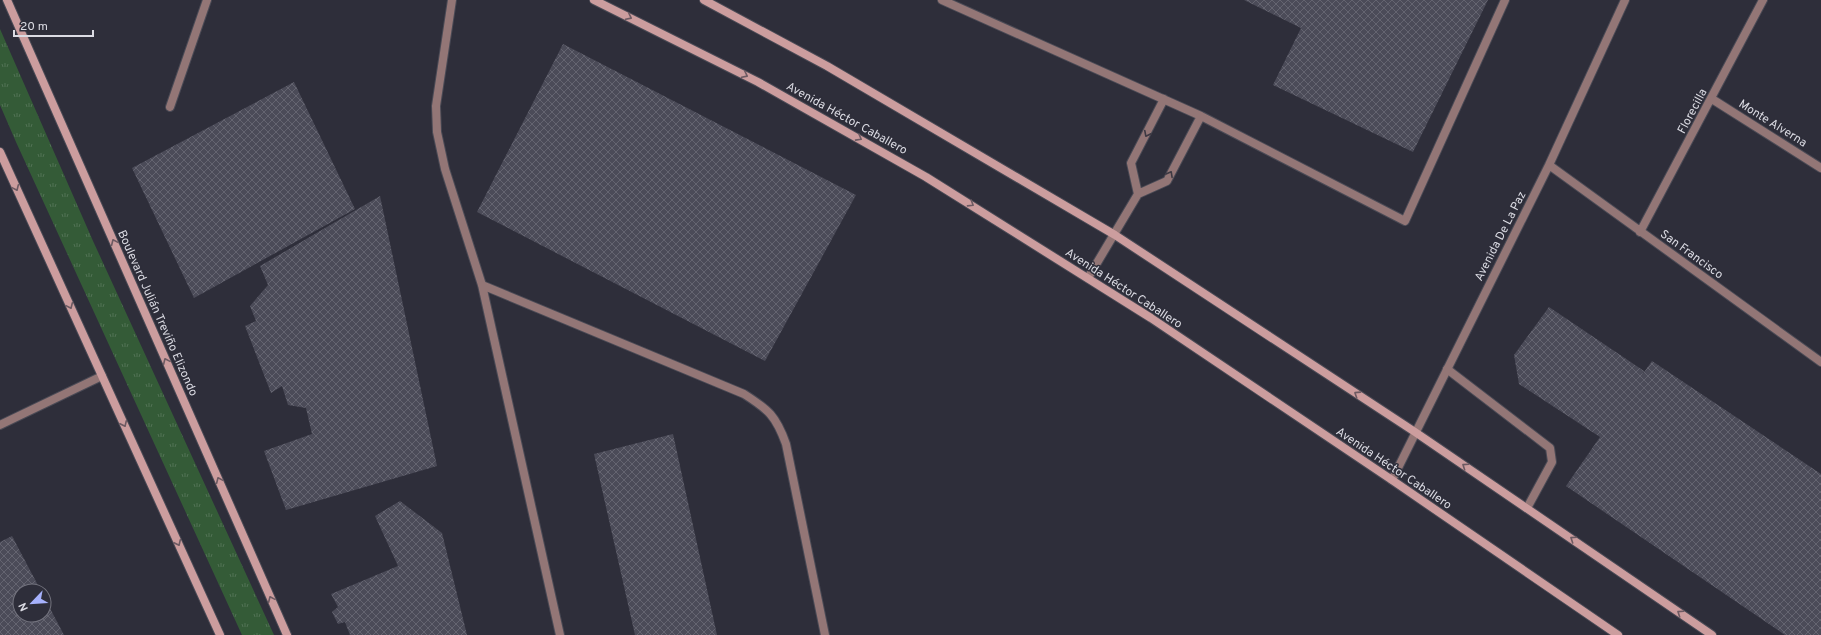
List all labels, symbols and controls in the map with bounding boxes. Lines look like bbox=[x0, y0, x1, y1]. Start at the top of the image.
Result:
scale bar bbox=[14, 12, 93, 38]
one-way arrow bbox=[625, 12, 632, 20]
text: 20 m bbox=[20, 19, 48, 35]
one-way arrow bbox=[741, 70, 748, 78]
street label: Avenida Héctor Caballero bbox=[783, 79, 910, 159]
street label: Florecilla bbox=[1674, 86, 1711, 137]
street label: Monte Alverna bbox=[1735, 96, 1810, 151]
one-way arrow bbox=[1144, 130, 1152, 137]
one-way arrow bbox=[855, 134, 862, 141]
one-way arrow bbox=[1166, 171, 1173, 179]
one-way arrow bbox=[11, 183, 19, 191]
street label: Avenida De La Paz bbox=[1471, 189, 1530, 284]
one-way arrow bbox=[967, 200, 974, 207]
street label: San Francisco bbox=[1657, 227, 1726, 283]
street label: Boulevard Julián Treviño Elizondo bbox=[113, 228, 201, 399]
one-way arrow bbox=[111, 239, 119, 247]
street label: Avenida Héctor Caballero bbox=[1062, 245, 1185, 333]
one-way arrow bbox=[65, 302, 73, 310]
one-way arrow bbox=[163, 358, 171, 365]
one-way arrow bbox=[1355, 391, 1362, 398]
one-way arrow bbox=[119, 420, 127, 428]
street label: Avenida Héctor Caballero bbox=[1332, 424, 1455, 514]
one-way arrow bbox=[1463, 464, 1470, 471]
one-way arrow bbox=[216, 477, 224, 485]
one-way arrow bbox=[1570, 536, 1577, 544]
one-way arrow bbox=[173, 538, 181, 546]
north arrow bbox=[12, 583, 52, 623]
one-way arrow bbox=[268, 596, 276, 604]
text: N bbox=[16, 600, 32, 613]
one-way arrow bbox=[1677, 610, 1684, 618]

